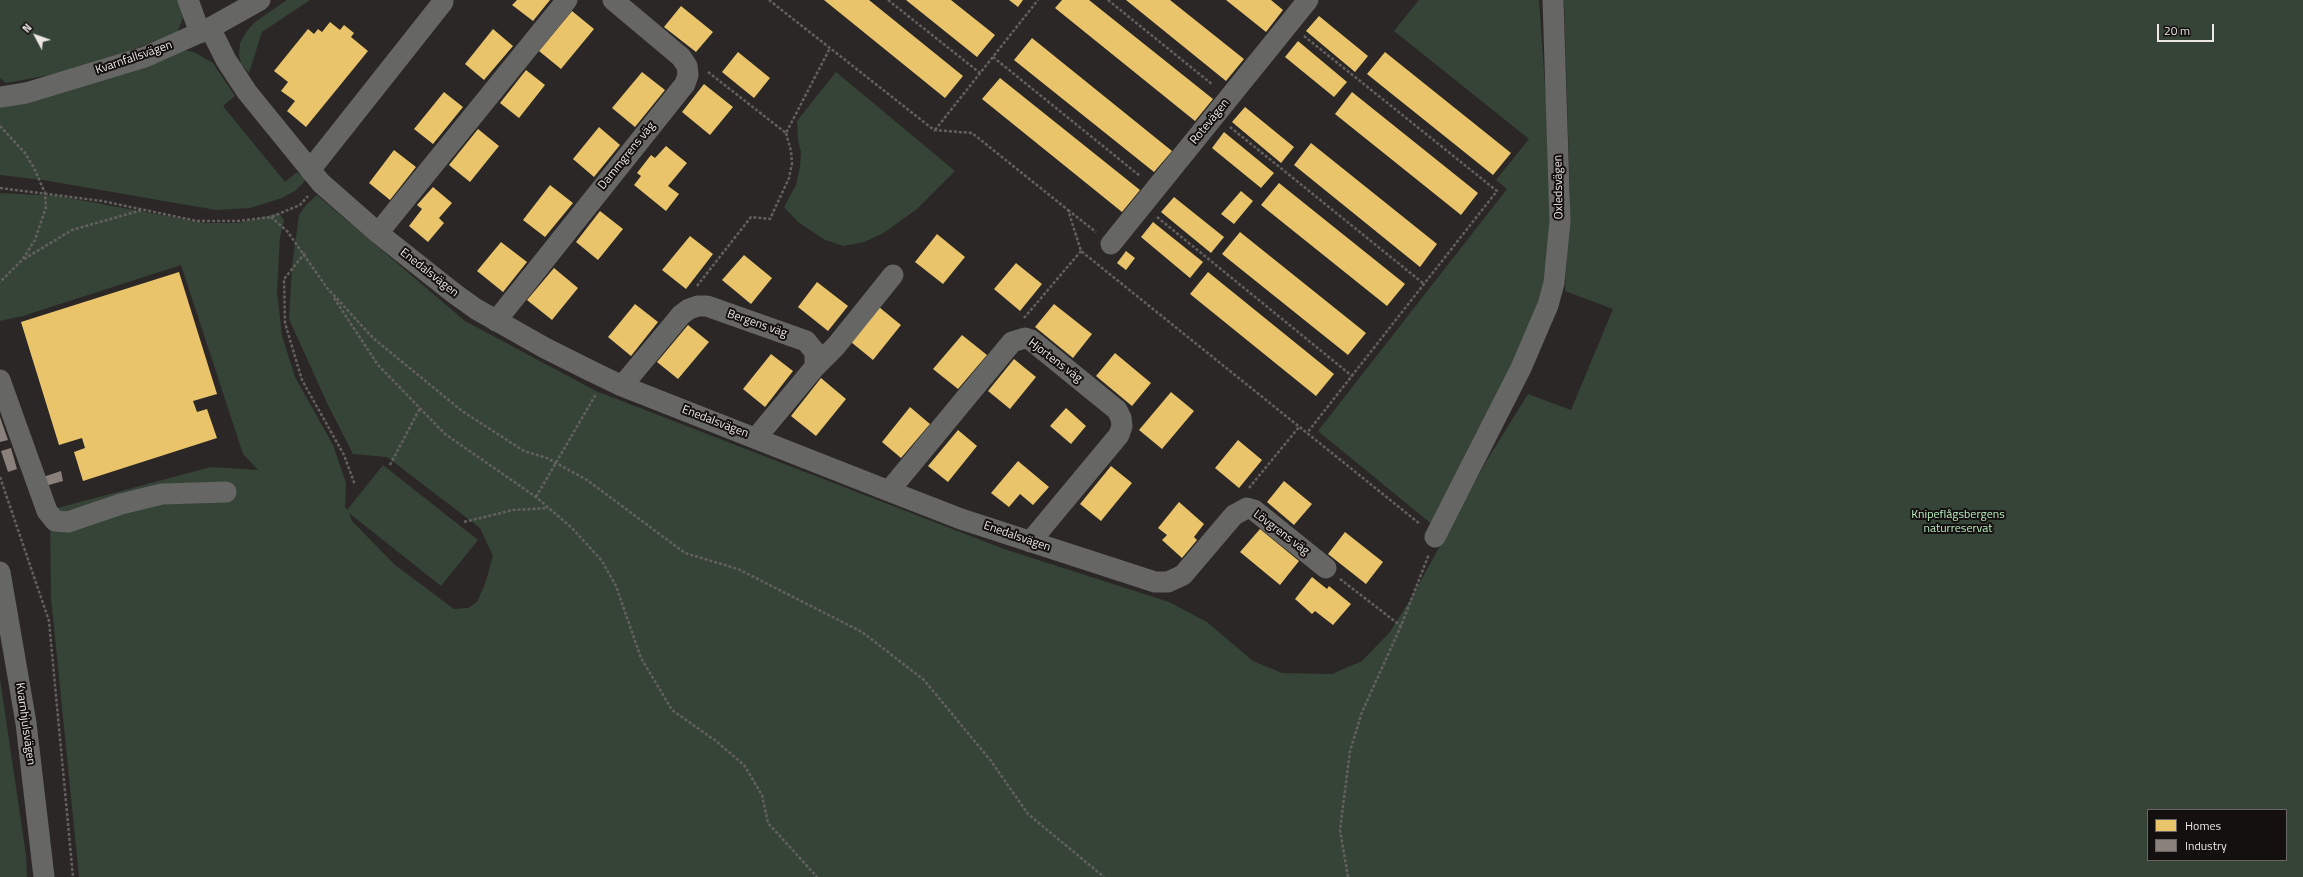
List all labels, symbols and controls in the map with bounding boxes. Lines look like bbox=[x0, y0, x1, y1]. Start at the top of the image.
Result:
north arrow bbox=[16, 16, 56, 56]
scale bar bbox=[2159, 16, 2216, 42]
text: N bbox=[18, 20, 35, 36]
text: 20 m bbox=[2164, 21, 2190, 40]
street label: Kvarnfallsvägen bbox=[94, 38, 174, 78]
street label: Rotevägen bbox=[1187, 96, 1233, 148]
street label: Dammgrens väg bbox=[595, 119, 659, 193]
street label: Oxledsvägen bbox=[1551, 155, 1567, 219]
street label: Enedalsvägen bbox=[397, 246, 461, 300]
street label: Bergens väg bbox=[725, 307, 789, 341]
street label: Hjortens väg bbox=[1025, 336, 1085, 386]
street label: Enedalsvägen bbox=[680, 403, 750, 441]
street label: Lövgrens väg bbox=[1250, 507, 1312, 559]
park label: Knipeflågsbergens naturreservat bbox=[1911, 508, 2005, 536]
street label: Enedalsvägen bbox=[982, 519, 1052, 555]
street label: Kvarnhjulsvägen bbox=[12, 682, 38, 766]
legend bbox=[2147, 809, 2287, 861]
text: Homes bbox=[2185, 816, 2221, 835]
text: Industry bbox=[2185, 836, 2227, 855]

